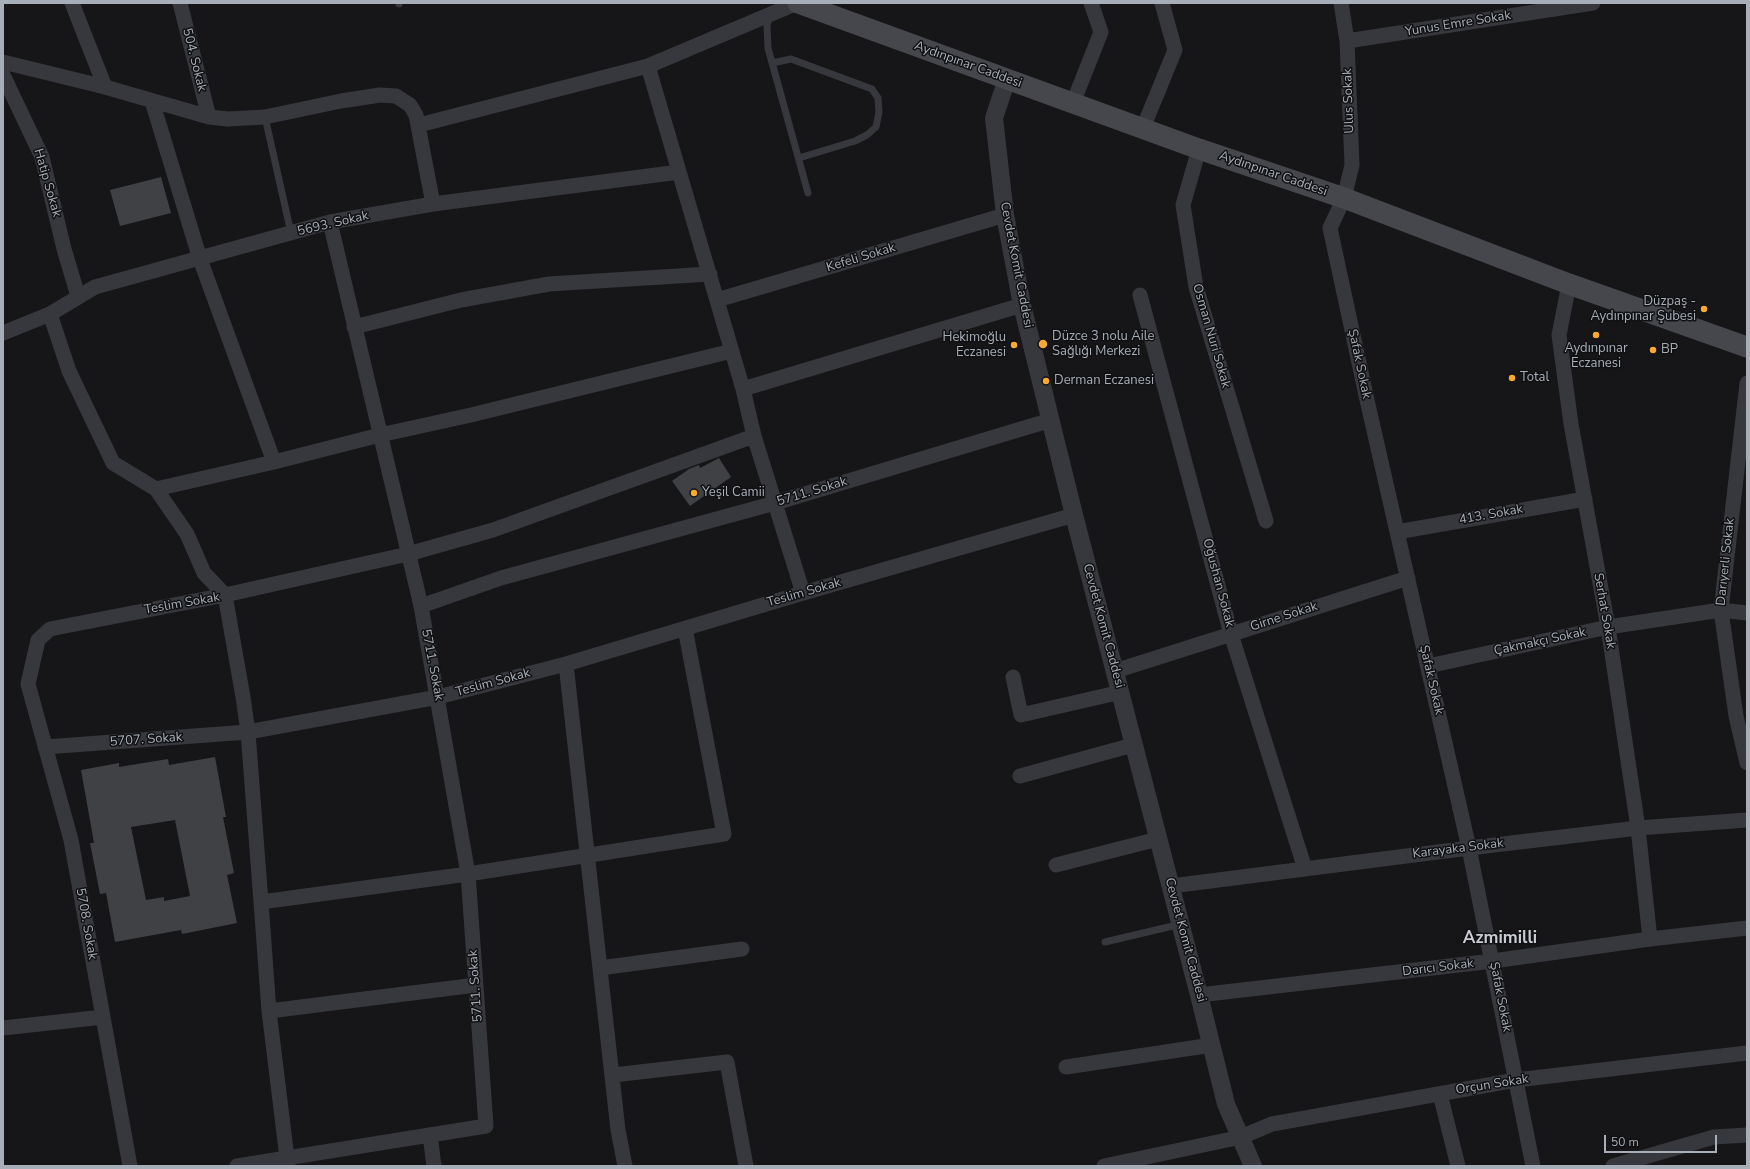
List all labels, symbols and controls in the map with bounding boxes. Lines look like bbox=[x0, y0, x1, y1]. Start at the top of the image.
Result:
street label: Yunus Emre Sokak bbox=[1404, 8, 1512, 40]
street label: 504. Sokak bbox=[179, 27, 209, 93]
street label: Aydınpınar Caddesi bbox=[912, 38, 1024, 92]
street label: Ulus Sokak bbox=[1340, 68, 1358, 134]
street label: Hatip Sokak bbox=[30, 147, 64, 219]
street label: Aydınpınar Caddesi bbox=[1217, 148, 1329, 200]
street label: Cevdet Komit Caddesi bbox=[996, 201, 1036, 329]
street label: 5693. Sokak bbox=[296, 208, 370, 240]
street label: Kefeli Sokak bbox=[825, 240, 897, 276]
street label: Osman Nuri Sokak bbox=[1189, 282, 1233, 390]
place label: Düzpaş - Aydınpınar Şubesi bbox=[1590, 294, 1696, 325]
marker: Düzpaş - Aydınpınar Şubesi bbox=[1699, 304, 1709, 314]
street label: Şafak Sokak bbox=[1344, 328, 1374, 400]
place label: Düzce 3 nolu Aile Sağlığı Merkezi bbox=[1052, 329, 1154, 360]
place label: Hekimoğlu Eczanesi bbox=[943, 330, 1006, 361]
marker: Aydınpınar Eczanesi bbox=[1591, 330, 1601, 340]
marker: Düzce 3 nolu Aile Sağlığı Merkezi bbox=[1037, 338, 1049, 350]
marker: Hekimoğlu Eczanesi bbox=[1009, 340, 1019, 350]
place label: Aydınpınar Eczanesi bbox=[1564, 341, 1628, 372]
place label: BP bbox=[1661, 342, 1678, 358]
marker: BP bbox=[1648, 345, 1658, 355]
place label: Total bbox=[1520, 370, 1549, 386]
place label: Derman Eczanesi bbox=[1054, 373, 1154, 389]
marker: Total bbox=[1507, 373, 1517, 383]
marker: Derman Eczanesi bbox=[1041, 376, 1051, 386]
street label: 5711. Sokak bbox=[775, 474, 849, 510]
place label: Yeşil Camii bbox=[702, 485, 765, 501]
marker: Yeşil Camii bbox=[689, 488, 699, 498]
street label: 413. Sokak bbox=[1458, 502, 1524, 528]
street label: Darıyerli Sokak bbox=[1714, 518, 1738, 606]
street label: Oğushan Sokak bbox=[1199, 537, 1237, 629]
street label: Cevdet Komit Caddesi bbox=[1079, 562, 1127, 690]
street label: Serhat Sokak bbox=[1590, 572, 1618, 650]
street label: Teslim Sokak bbox=[765, 575, 843, 611]
street label: Teslim Sokak bbox=[143, 590, 221, 618]
street label: Girne Sokak bbox=[1248, 599, 1320, 635]
street label: Çakmakçı Sokak bbox=[1493, 625, 1587, 659]
street label: 5711. Sokak bbox=[417, 628, 447, 702]
street label: Şafak Sokak bbox=[1415, 644, 1447, 716]
street label: Teslim Sokak bbox=[454, 666, 532, 700]
street label: 5707. Sokak bbox=[109, 730, 183, 750]
street label: Karayaka Sokak bbox=[1412, 836, 1504, 862]
street label: Cevdet Komit Caddesi bbox=[1161, 876, 1209, 1004]
street label: 5708. Sokak bbox=[72, 887, 100, 961]
district label: Azmimilli bbox=[1463, 929, 1537, 949]
street label: 5711. Sokak bbox=[466, 949, 486, 1023]
street label: Darıcı Sokak bbox=[1402, 956, 1474, 980]
street label: Şafak Sokak bbox=[1486, 961, 1514, 1033]
street label: Orçun Sokak bbox=[1454, 1072, 1530, 1098]
scale bar bbox=[1606, 1127, 1719, 1153]
text: 50 m bbox=[1611, 1134, 1639, 1150]

